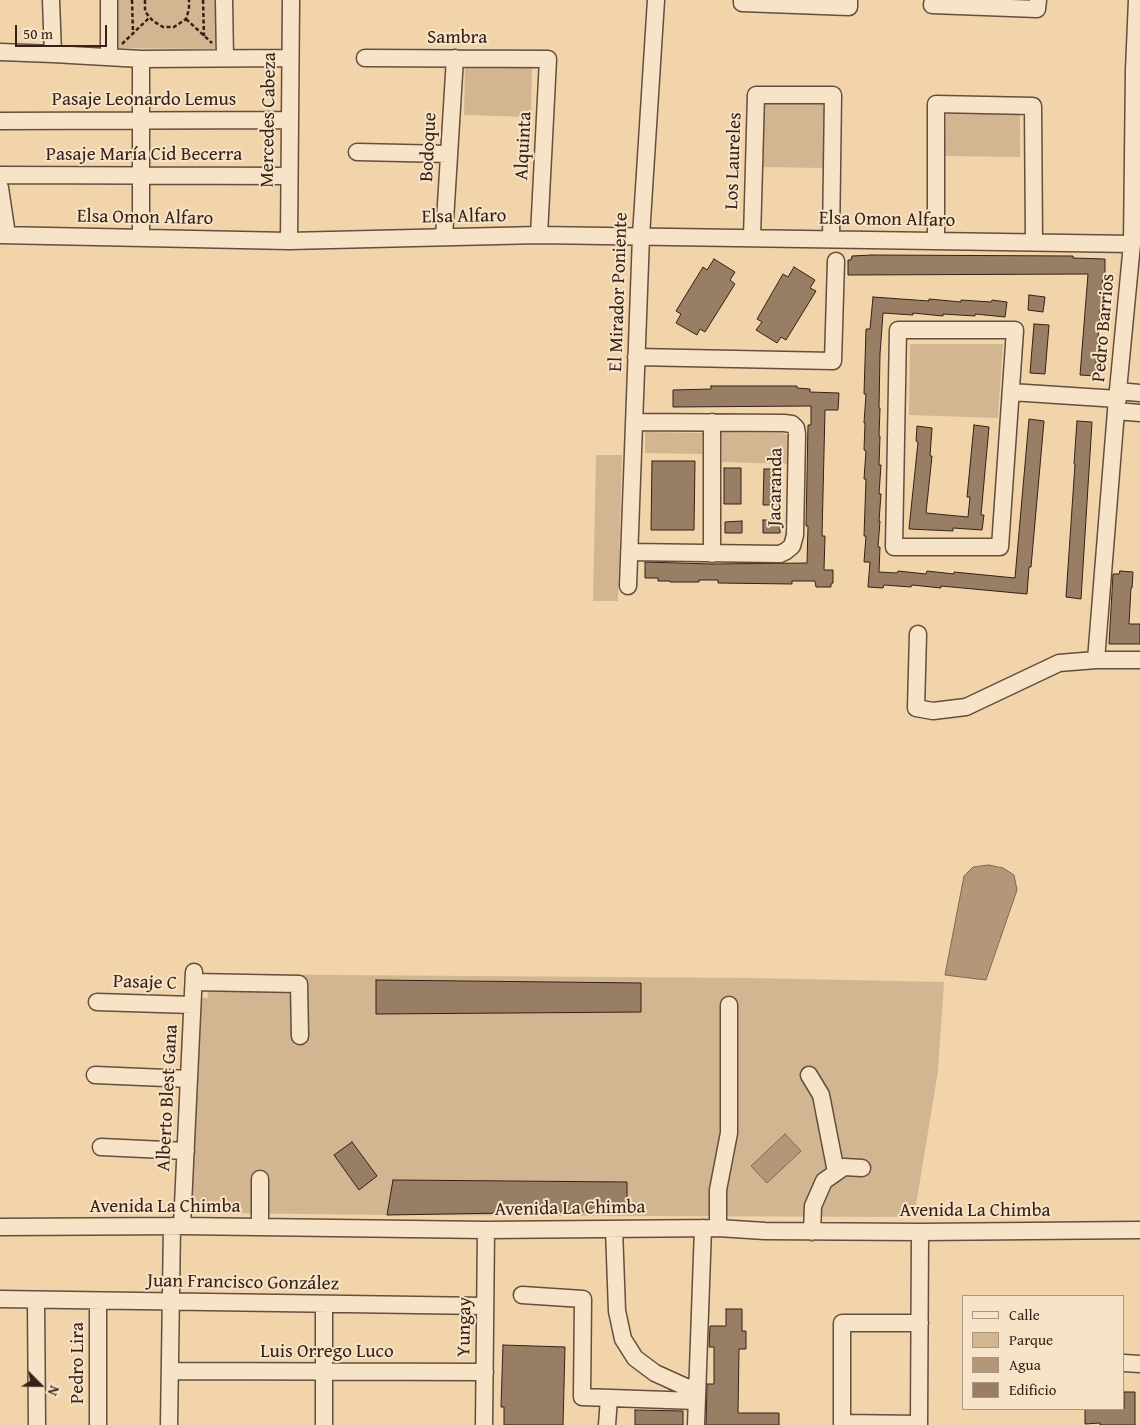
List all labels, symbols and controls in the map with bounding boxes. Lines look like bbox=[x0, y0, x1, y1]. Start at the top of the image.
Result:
scale bar bbox=[18, 15, 110, 47]
text: 50 m bbox=[23, 23, 53, 44]
street label: Sambra bbox=[427, 27, 487, 49]
street label: Mercedes Cabeza bbox=[256, 52, 282, 188]
street label: Pasaje Leonardo Lemus bbox=[52, 89, 236, 111]
street label: Alquinta bbox=[511, 111, 537, 181]
street label: Bodoque bbox=[416, 112, 442, 182]
street label: Los Laureles bbox=[721, 112, 747, 210]
street label: Pasaje María Cid Becerra bbox=[46, 144, 242, 166]
street label: Elsa Omon Alfaro bbox=[77, 205, 213, 231]
street label: Elsa Alfaro bbox=[421, 205, 507, 229]
street label: Elsa Omon Alfaro bbox=[819, 207, 955, 233]
street label: El Mirador Poniente bbox=[605, 212, 633, 372]
street label: Pedro Barrios bbox=[1088, 273, 1120, 383]
street label: Jacaranda bbox=[764, 447, 788, 527]
street label: Pasaje C bbox=[112, 970, 178, 996]
street label: Alberto Blest Gana bbox=[153, 1024, 183, 1172]
street label: Avenida La Chimba bbox=[90, 1196, 240, 1218]
street label: Avenida La Chimba bbox=[494, 1196, 646, 1222]
street label: Avenida La Chimba bbox=[900, 1200, 1050, 1222]
street label: Juan Francisco González bbox=[147, 1270, 339, 1296]
legend bbox=[962, 1295, 1125, 1410]
street label: Yungay bbox=[453, 1297, 477, 1357]
text: Calle bbox=[1009, 1304, 1040, 1325]
street label: Pedro Lira bbox=[67, 1322, 89, 1404]
text: Parque bbox=[1009, 1329, 1053, 1350]
street label: Luis Orrego Luco bbox=[260, 1341, 394, 1363]
text: Agua bbox=[1009, 1354, 1041, 1375]
north arrow bbox=[15, 1360, 65, 1410]
text: Edificio bbox=[1009, 1379, 1056, 1400]
text: N bbox=[43, 1383, 65, 1399]

